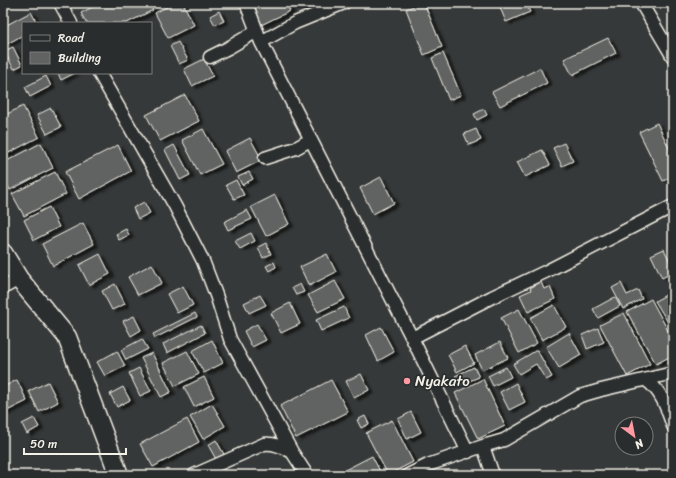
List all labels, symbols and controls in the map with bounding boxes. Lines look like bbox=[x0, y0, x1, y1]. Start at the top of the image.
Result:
legend bbox=[22, 22, 152, 74]
text: Road bbox=[58, 27, 85, 49]
text: Building bbox=[58, 47, 101, 69]
place label: Nyakato bbox=[415, 368, 470, 394]
marker: Nyakato bbox=[402, 376, 412, 386]
north arrow bbox=[614, 416, 654, 456]
scale bar bbox=[24, 430, 126, 456]
text: 50 m bbox=[30, 433, 57, 455]
text: N bbox=[630, 433, 648, 454]

